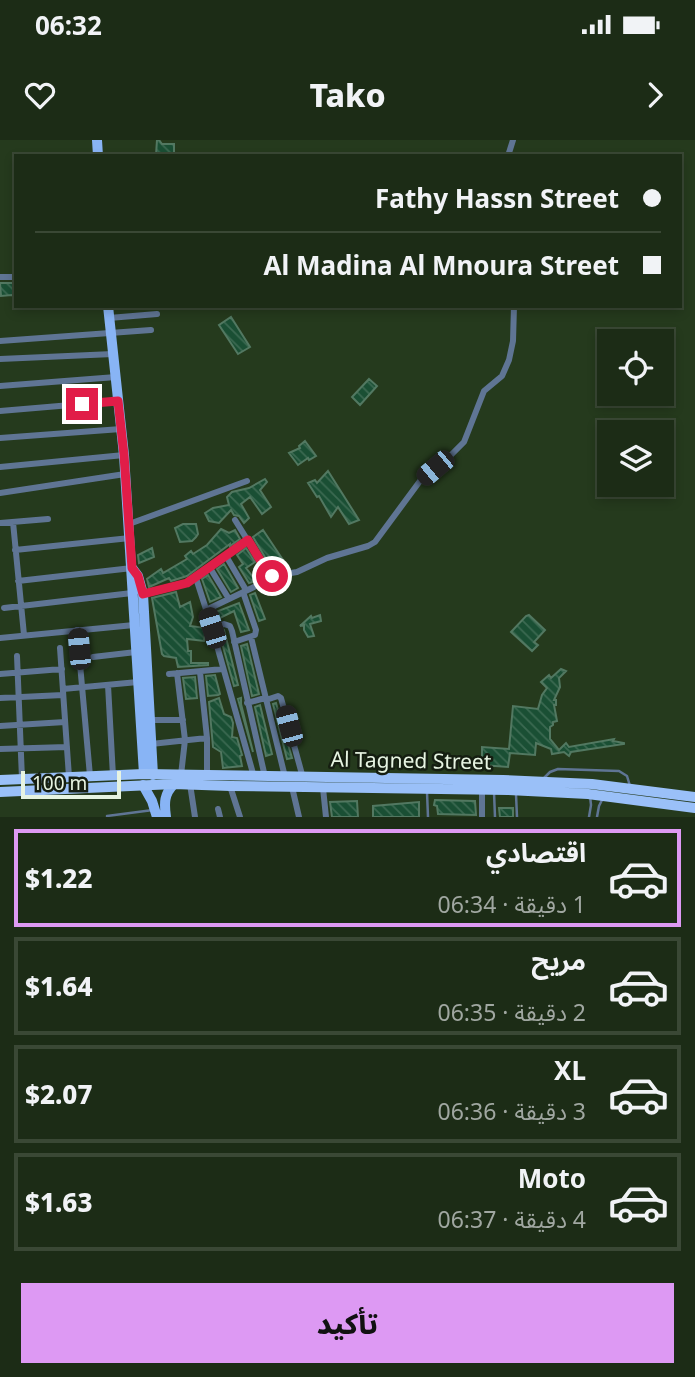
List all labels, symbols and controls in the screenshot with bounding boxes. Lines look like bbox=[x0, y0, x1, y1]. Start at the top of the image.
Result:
text: 06:32 bbox=[35, 7, 102, 43]
text: Tako bbox=[309, 73, 386, 116]
icon: heart bbox=[21, 76, 59, 114]
icon: forward bbox=[636, 76, 674, 114]
text: Fathy Hassn Street bbox=[375, 180, 619, 216]
text: Al Madina Al Mnoura Street bbox=[263, 247, 619, 283]
map controls bbox=[597, 329, 674, 497]
button: locate bbox=[597, 329, 674, 406]
route end bbox=[66, 388, 98, 420]
button: layers bbox=[597, 420, 674, 497]
car bbox=[413, 446, 458, 490]
route start bbox=[256, 560, 288, 592]
car bbox=[196, 605, 229, 651]
car bbox=[67, 627, 92, 671]
car bbox=[274, 703, 305, 749]
street label: Al Tagned Street bbox=[330, 745, 492, 775]
scale bar bbox=[21, 768, 121, 800]
text: 100 m bbox=[32, 770, 87, 796]
text: اقتصادي bbox=[486, 834, 586, 870]
icon: car bbox=[607, 847, 670, 910]
text: $1.22 bbox=[25, 860, 92, 896]
text: 1 دقيقة · 06:34 bbox=[438, 888, 586, 920]
text: مريح bbox=[531, 942, 586, 978]
icon: car bbox=[607, 955, 670, 1018]
text: $1.64 bbox=[25, 968, 92, 1004]
text: 2 دقيقة · 06:35 bbox=[438, 996, 586, 1028]
text: XL bbox=[554, 1052, 586, 1088]
icon: car bbox=[607, 1063, 670, 1126]
text: $2.07 bbox=[25, 1076, 92, 1112]
text: 3 دقيقة · 06:36 bbox=[438, 1095, 586, 1127]
text: Moto bbox=[518, 1160, 586, 1196]
icon: car bbox=[607, 1171, 670, 1234]
text: $1.63 bbox=[25, 1184, 92, 1220]
text: 4 دقيقة · 06:37 bbox=[438, 1203, 586, 1235]
button: تأكيد bbox=[21, 1283, 674, 1363]

